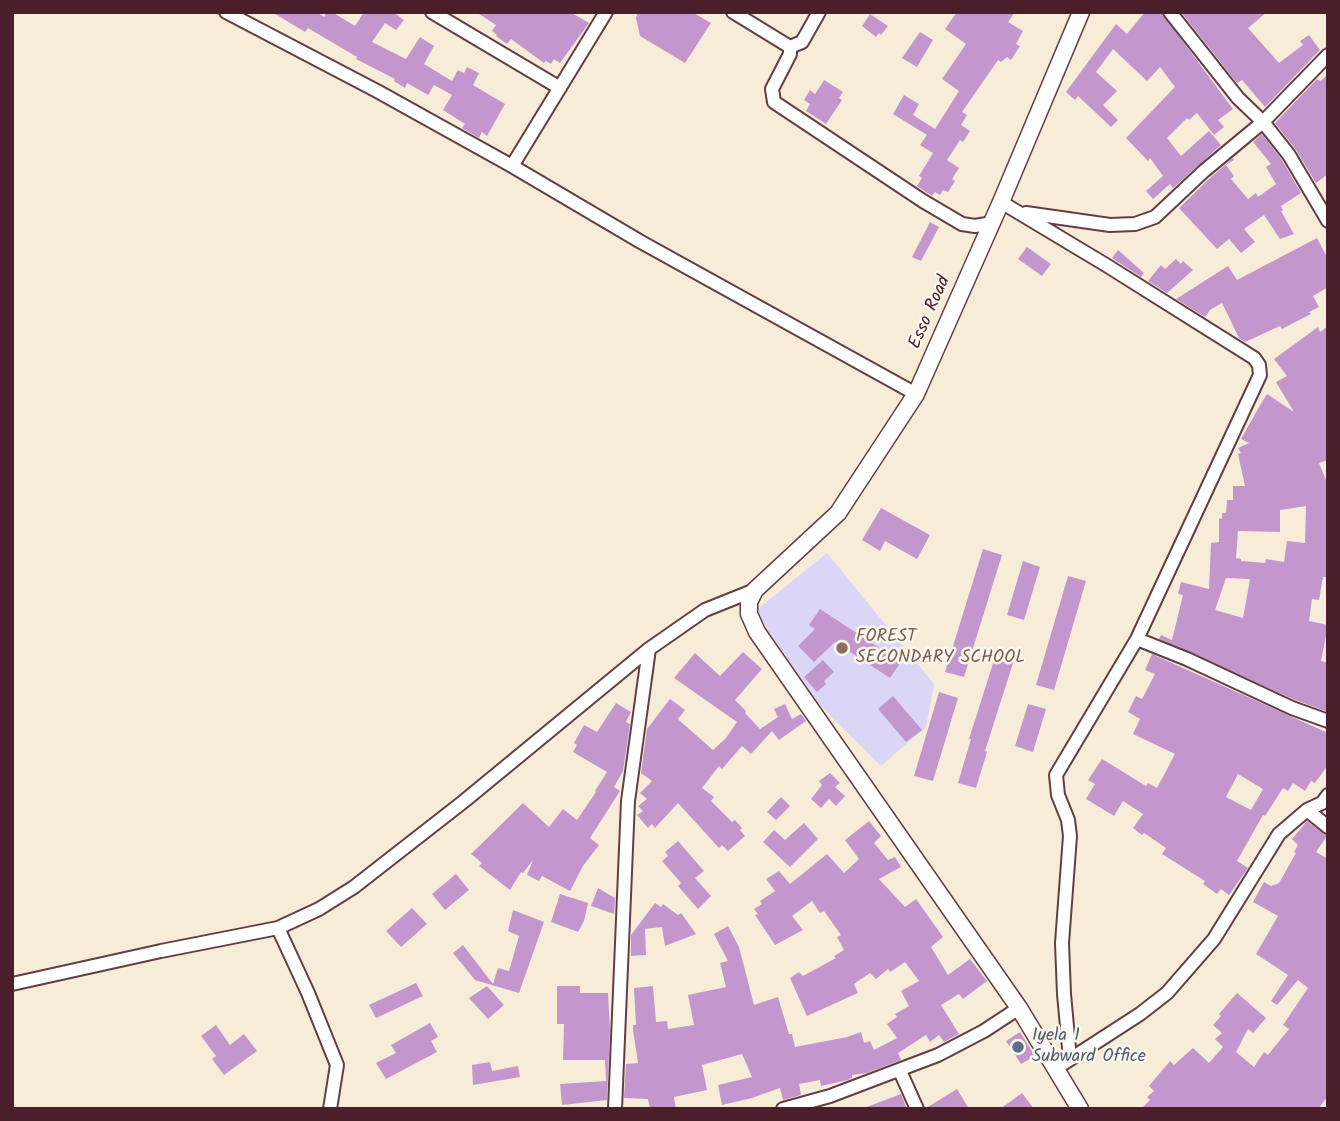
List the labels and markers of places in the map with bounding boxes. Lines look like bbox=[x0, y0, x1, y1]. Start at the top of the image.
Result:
place label: FOREST SECONDARY SCHOOL bbox=[856, 627, 1025, 670]
marker: FOREST SECONDARY SCHOOL bbox=[834, 640, 850, 656]
place label: Iyela 1 Subward Office bbox=[1032, 1026, 1146, 1068]
marker: Iyela 1 Subward Office bbox=[1010, 1039, 1026, 1055]

